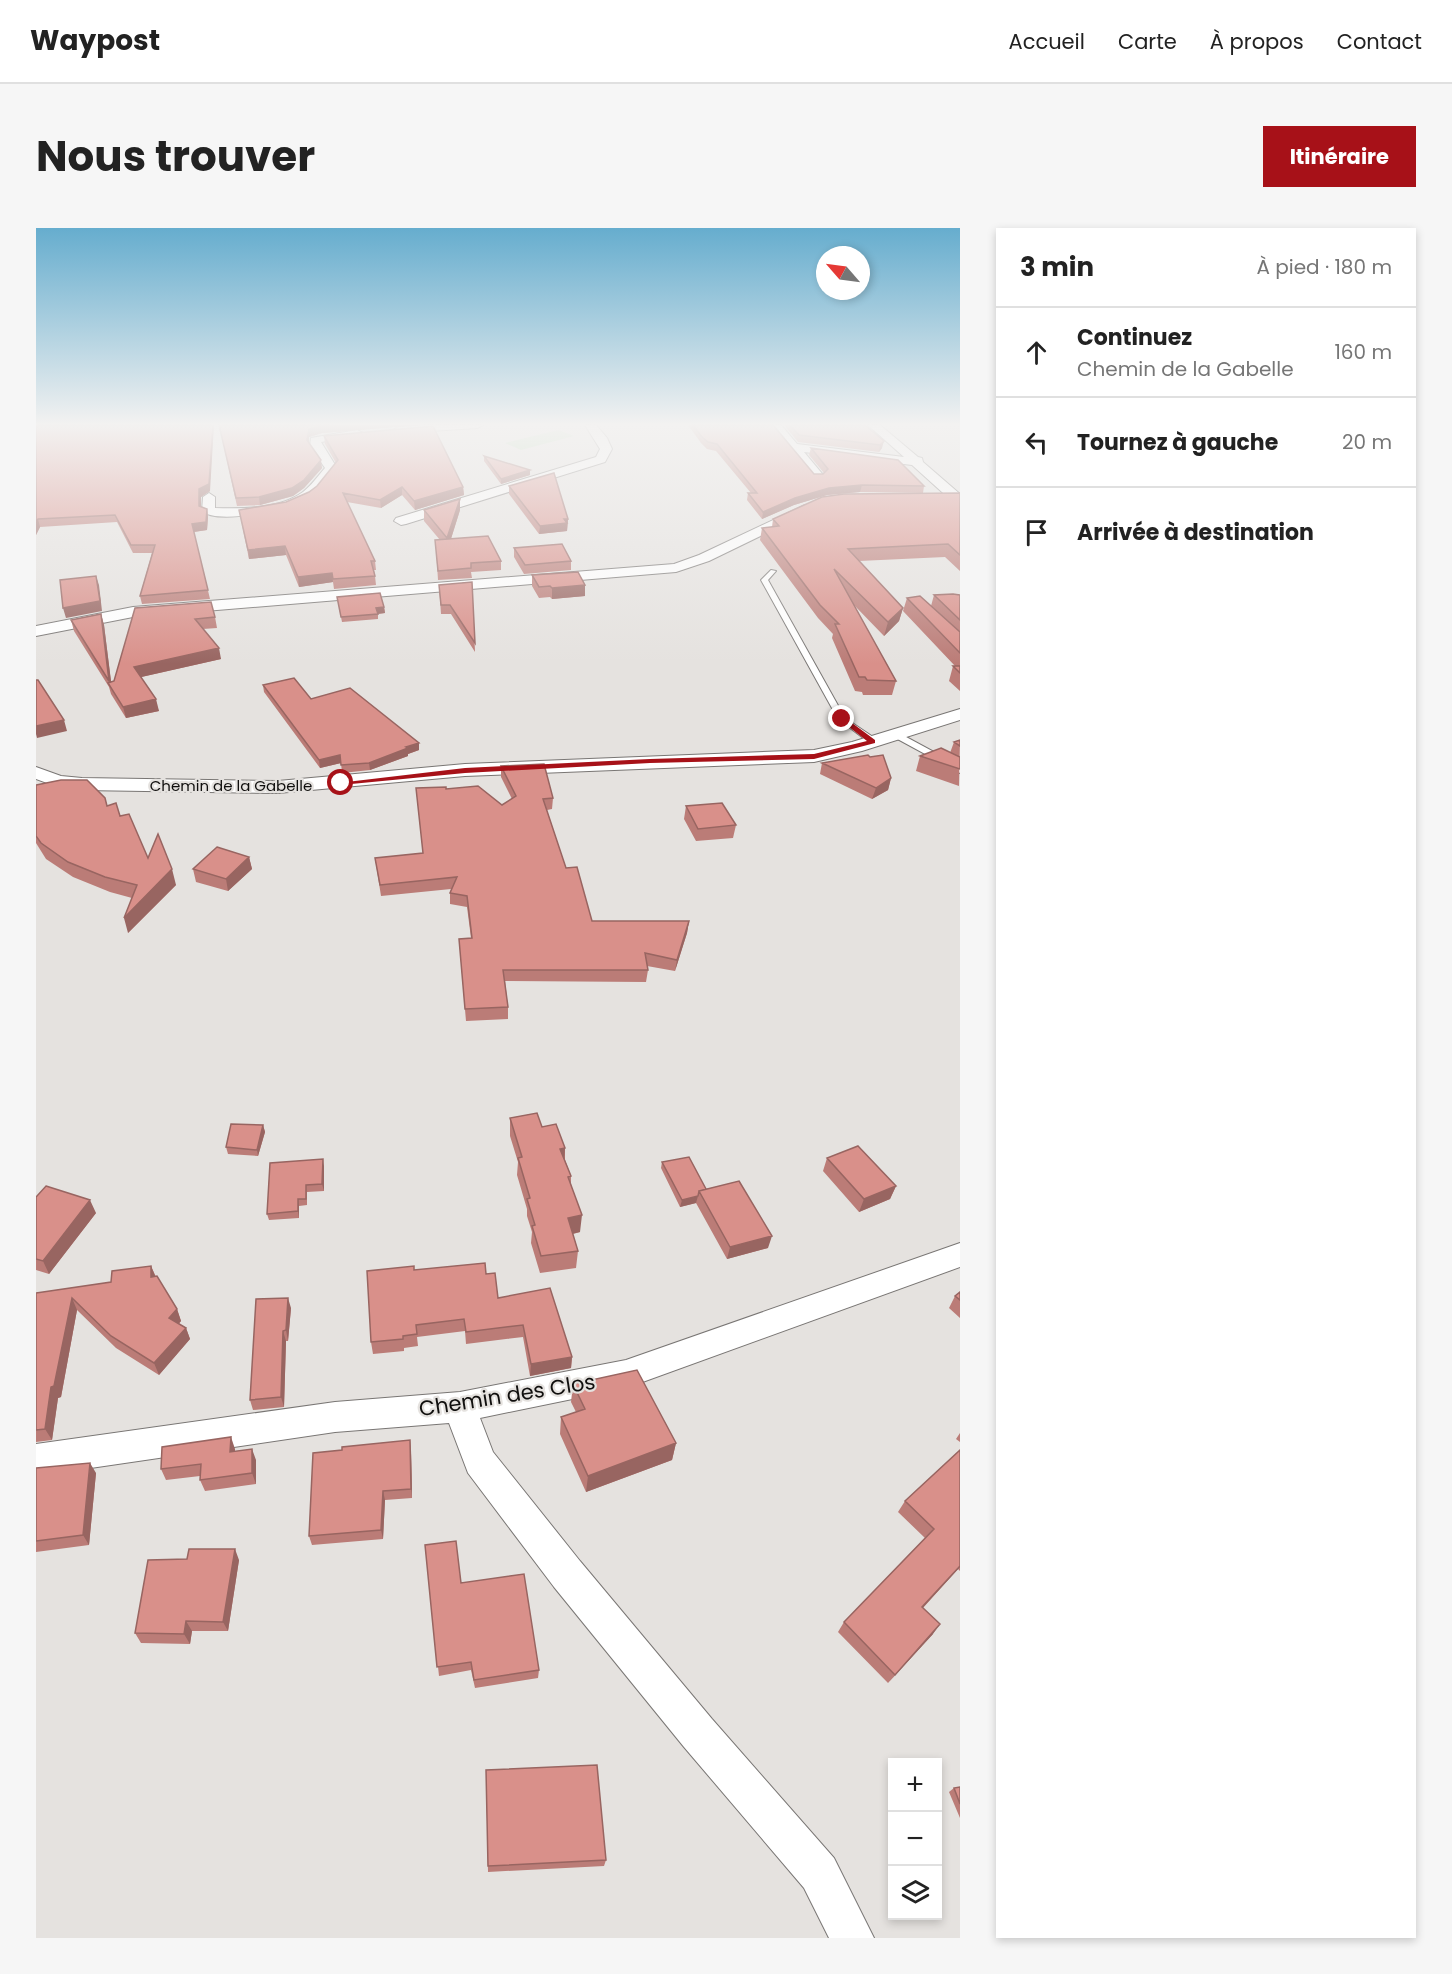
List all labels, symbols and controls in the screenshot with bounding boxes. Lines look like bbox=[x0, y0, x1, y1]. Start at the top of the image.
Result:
text: Waypost bbox=[30, 21, 160, 60]
text: Accueil bbox=[1008, 27, 1085, 56]
text: Carte bbox=[1118, 27, 1177, 56]
text: À propos bbox=[1210, 27, 1304, 56]
text: Contact bbox=[1337, 27, 1422, 56]
button: Itinéraire bbox=[1263, 126, 1416, 187]
text: Nous trouver bbox=[36, 127, 315, 186]
north arrow bbox=[816, 246, 870, 300]
text: 3 min bbox=[1020, 249, 1094, 285]
text: À pied · 180 m bbox=[1256, 253, 1392, 281]
text: Continuez bbox=[1077, 322, 1192, 353]
icon: ahead bbox=[1020, 336, 1053, 369]
text: 160 m bbox=[1334, 338, 1392, 366]
text: Chemin de la Gabelle bbox=[1077, 355, 1294, 383]
icon: left bbox=[1020, 426, 1053, 459]
text: Tournez à gauche bbox=[1077, 427, 1278, 458]
text: 20 m bbox=[1342, 428, 1392, 456]
icon: arrive bbox=[1020, 516, 1053, 549]
text: Arrivée à destination bbox=[1077, 517, 1314, 548]
route end bbox=[828, 705, 854, 731]
route start bbox=[327, 769, 353, 795]
street label: Chemin de la Gabelle bbox=[150, 775, 312, 796]
street label: Chemin des Clos bbox=[417, 1367, 597, 1423]
map controls bbox=[888, 1758, 942, 1920]
button: + bbox=[888, 1758, 942, 1812]
button: − bbox=[888, 1812, 942, 1866]
button: layers bbox=[888, 1866, 942, 1920]

